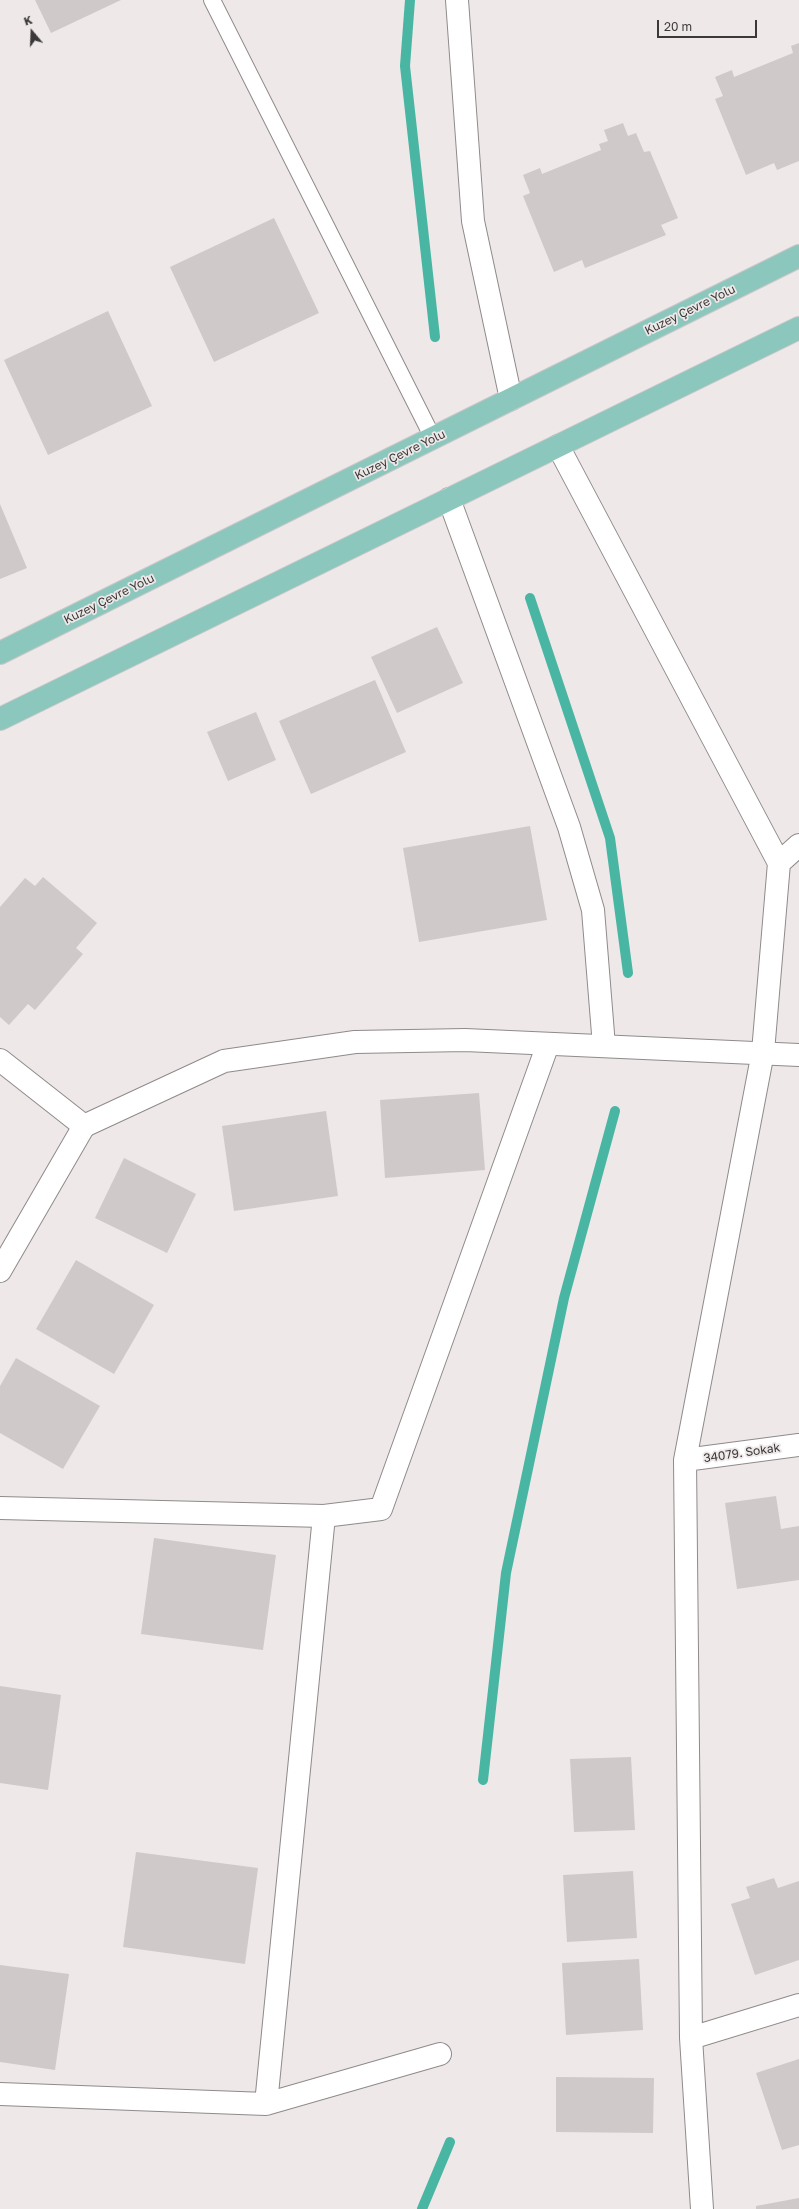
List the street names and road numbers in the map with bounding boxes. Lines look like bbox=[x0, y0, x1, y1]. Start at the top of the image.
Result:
street label: Kuzey Çevre Yolu bbox=[642, 282, 738, 338]
street label: Kuzey Çevre Yolu bbox=[352, 427, 448, 483]
street label: Kuzey Çevre Yolu bbox=[61, 571, 157, 627]
street label: 34079. Sokak bbox=[703, 1441, 781, 1465]

